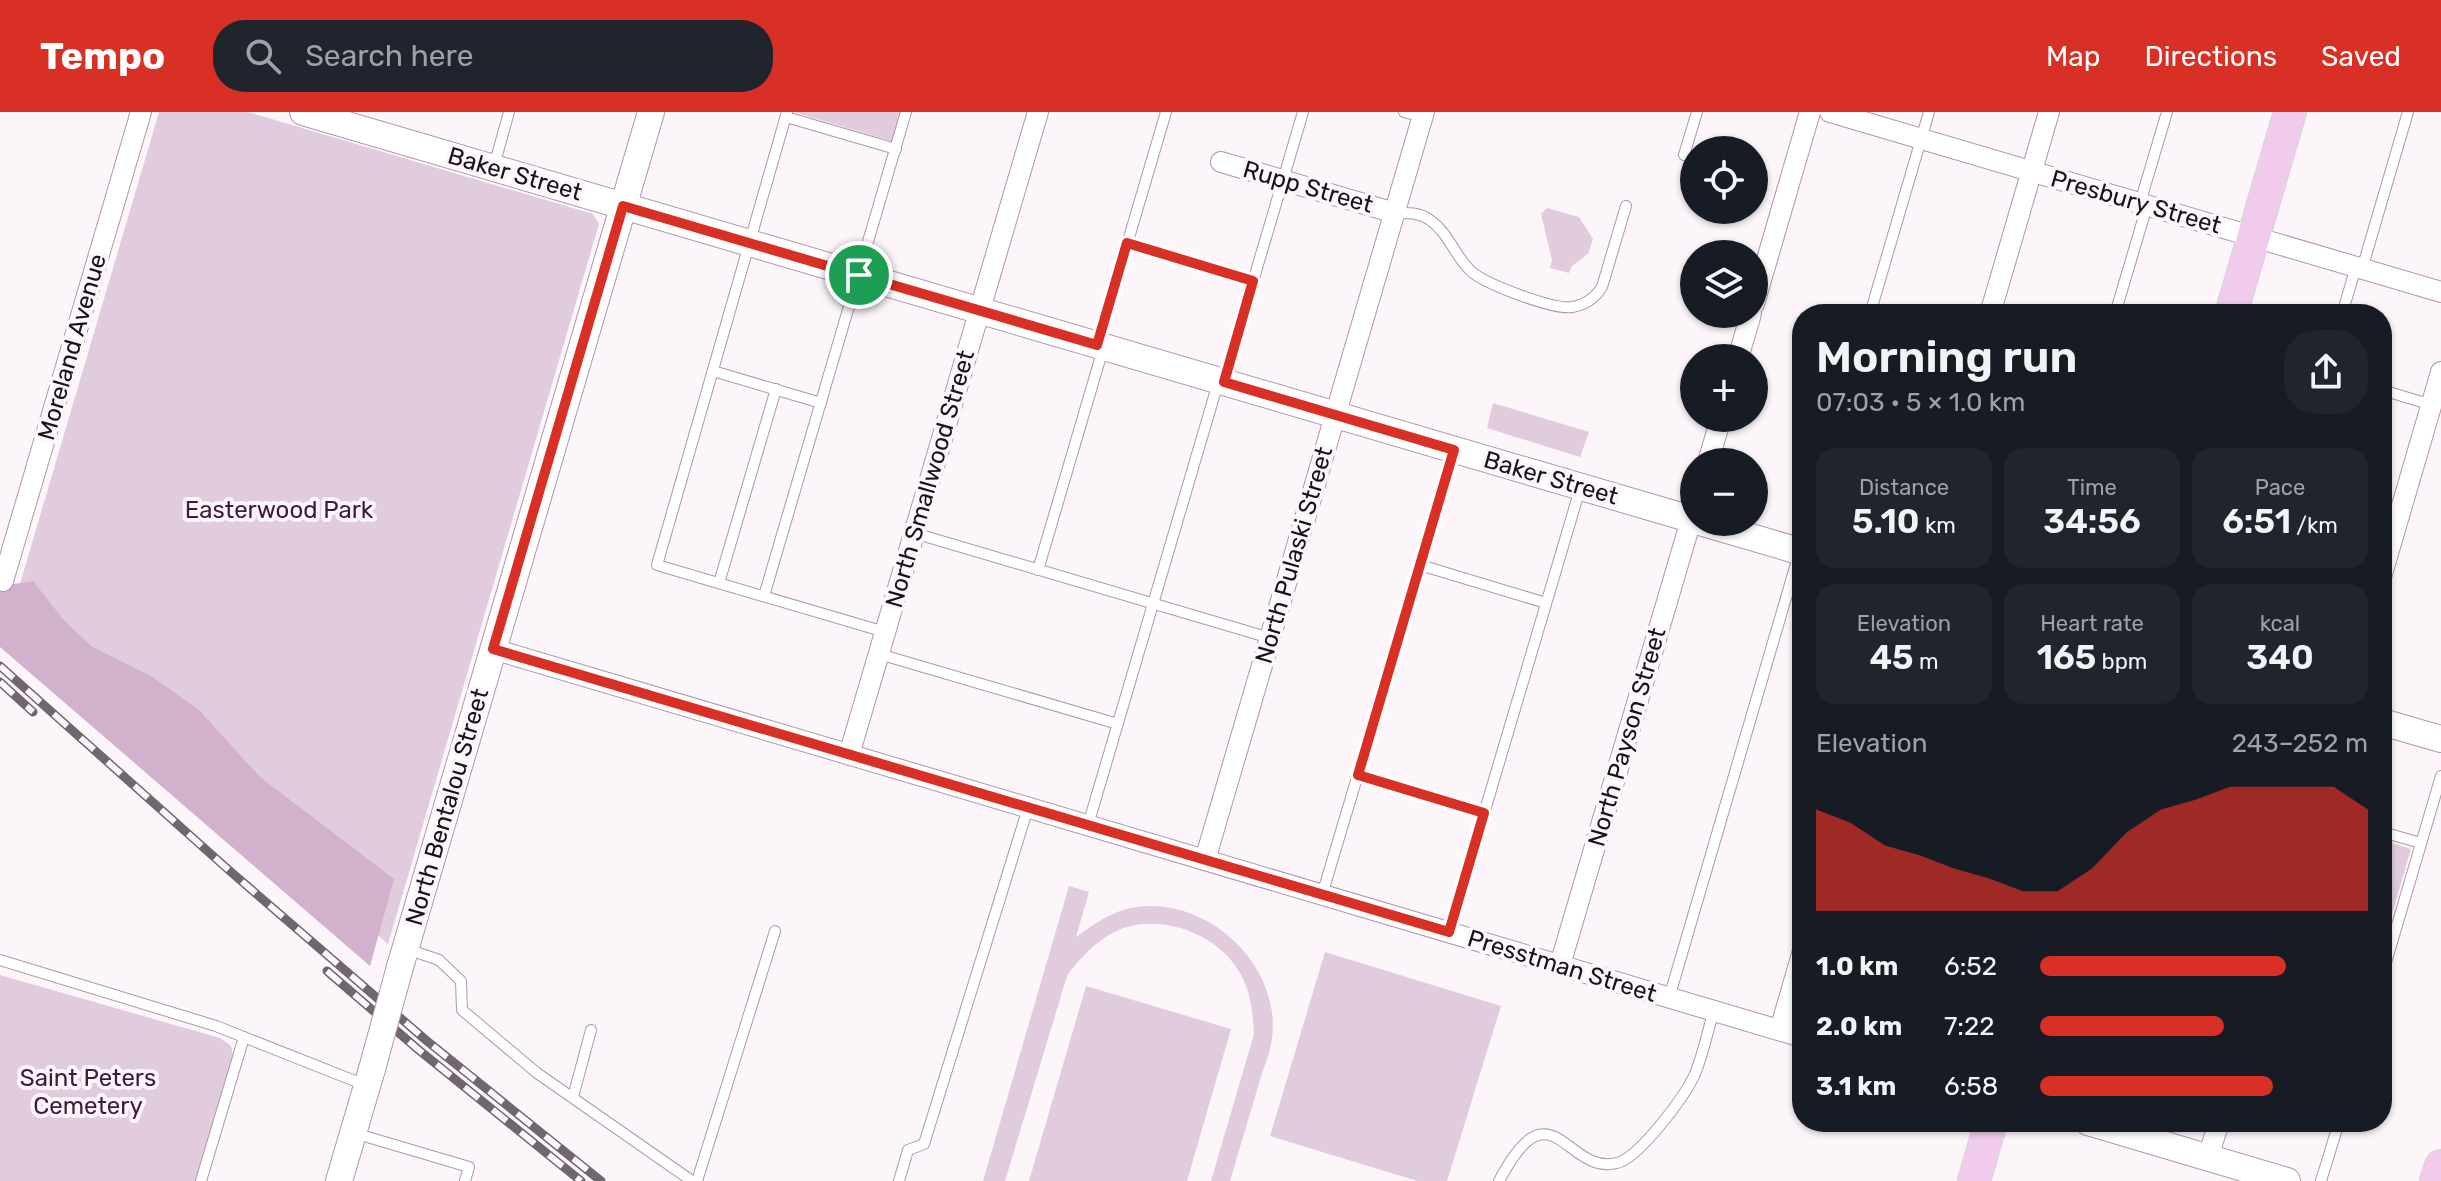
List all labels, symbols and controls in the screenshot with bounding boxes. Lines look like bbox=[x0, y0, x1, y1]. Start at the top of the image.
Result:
search box bbox=[213, 20, 773, 92]
text: Tempo bbox=[40, 33, 165, 79]
icon: search bbox=[241, 34, 285, 78]
text: Search here bbox=[305, 38, 473, 74]
text: Map bbox=[2046, 40, 2100, 73]
text: Directions bbox=[2144, 40, 2277, 73]
text: Saved bbox=[2321, 40, 2401, 73]
map controls bbox=[1680, 136, 1768, 536]
button: locate bbox=[1680, 136, 1768, 224]
street label: Baker Street bbox=[445, 141, 585, 207]
street label: Rupp Street bbox=[1240, 155, 1376, 219]
street label: Presbury Street bbox=[2048, 164, 2224, 240]
button: layers bbox=[1680, 240, 1768, 328]
pin bbox=[825, 241, 893, 309]
street label: Moreland Avenue bbox=[32, 251, 112, 443]
icon: arrive bbox=[837, 253, 881, 297]
button: share bbox=[2284, 330, 2368, 414]
text: Morning run bbox=[1816, 331, 2077, 383]
button: + bbox=[1680, 344, 1768, 432]
street label: North Smallwood Street bbox=[880, 347, 980, 611]
text: 07:03 · 5 × 1.0 km bbox=[1816, 387, 2025, 418]
street label: North Pulaski Street bbox=[1250, 443, 1338, 667]
street label: Baker Street bbox=[1481, 445, 1621, 511]
button: − bbox=[1680, 448, 1768, 536]
text: Distance bbox=[1859, 474, 1949, 501]
text: Time bbox=[2067, 474, 2117, 501]
text: Pace bbox=[2255, 474, 2305, 501]
park label: Easterwood Park bbox=[185, 496, 374, 524]
text: 5.10 bbox=[1852, 501, 1920, 542]
text: 34:56 bbox=[2043, 501, 2141, 542]
text: 6:51 bbox=[2222, 501, 2291, 542]
text: km bbox=[1920, 512, 1956, 539]
text: /km bbox=[2291, 512, 2338, 539]
text: Elevation bbox=[1857, 610, 1951, 637]
text: Heart rate bbox=[2040, 610, 2144, 637]
text: kcal bbox=[2260, 610, 2300, 637]
street label: North Payson Street bbox=[1582, 624, 1672, 850]
text: 45 bbox=[1869, 637, 1914, 678]
text: 165 bbox=[2037, 637, 2096, 678]
text: 340 bbox=[2246, 637, 2314, 678]
text: m bbox=[1914, 648, 1939, 675]
text: bpm bbox=[2096, 648, 2147, 675]
street label: North Bentalou Street bbox=[400, 685, 494, 929]
text: Elevation bbox=[1816, 728, 1927, 759]
text: 243–252 m bbox=[2232, 728, 2368, 759]
street label: Presstman Street bbox=[1464, 924, 1660, 1008]
text: 1.0 km bbox=[1816, 951, 1898, 982]
text: 6:52 bbox=[1944, 951, 1997, 982]
text: 2.0 km bbox=[1816, 1011, 1902, 1042]
text: 7:22 bbox=[1944, 1011, 1995, 1042]
park label: Saint Peters Cemetery bbox=[20, 1064, 156, 1120]
text: 3.1 km bbox=[1816, 1071, 1896, 1102]
text: 6:58 bbox=[1944, 1071, 1998, 1102]

